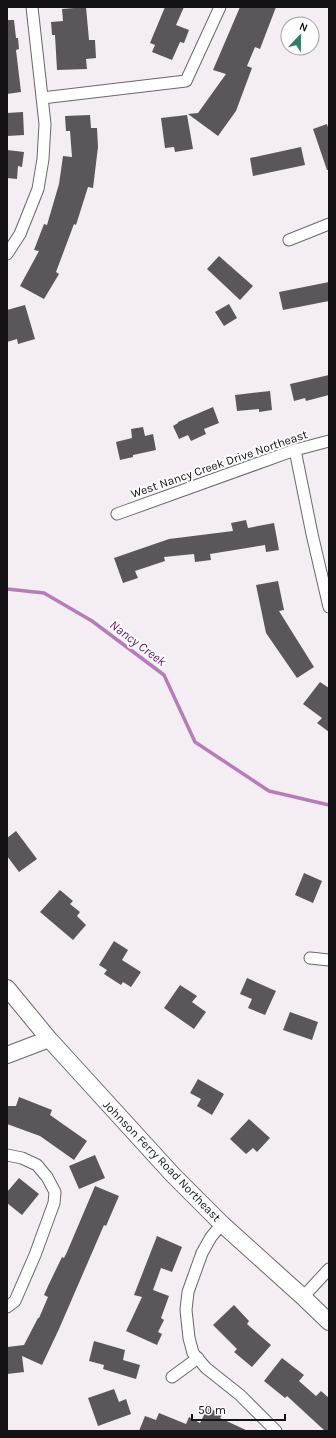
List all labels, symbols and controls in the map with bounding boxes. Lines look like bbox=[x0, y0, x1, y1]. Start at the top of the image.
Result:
north arrow bbox=[280, 16, 320, 56]
text: N bbox=[297, 20, 310, 35]
street label: West Nancy Creek Drive Northeast bbox=[129, 427, 310, 501]
water label: Nancy Creek bbox=[107, 617, 169, 669]
street label: Johnson Ferry Road Northeast bbox=[100, 1098, 224, 1225]
scale bar bbox=[192, 1396, 285, 1422]
text: 50 m bbox=[198, 1403, 226, 1417]

